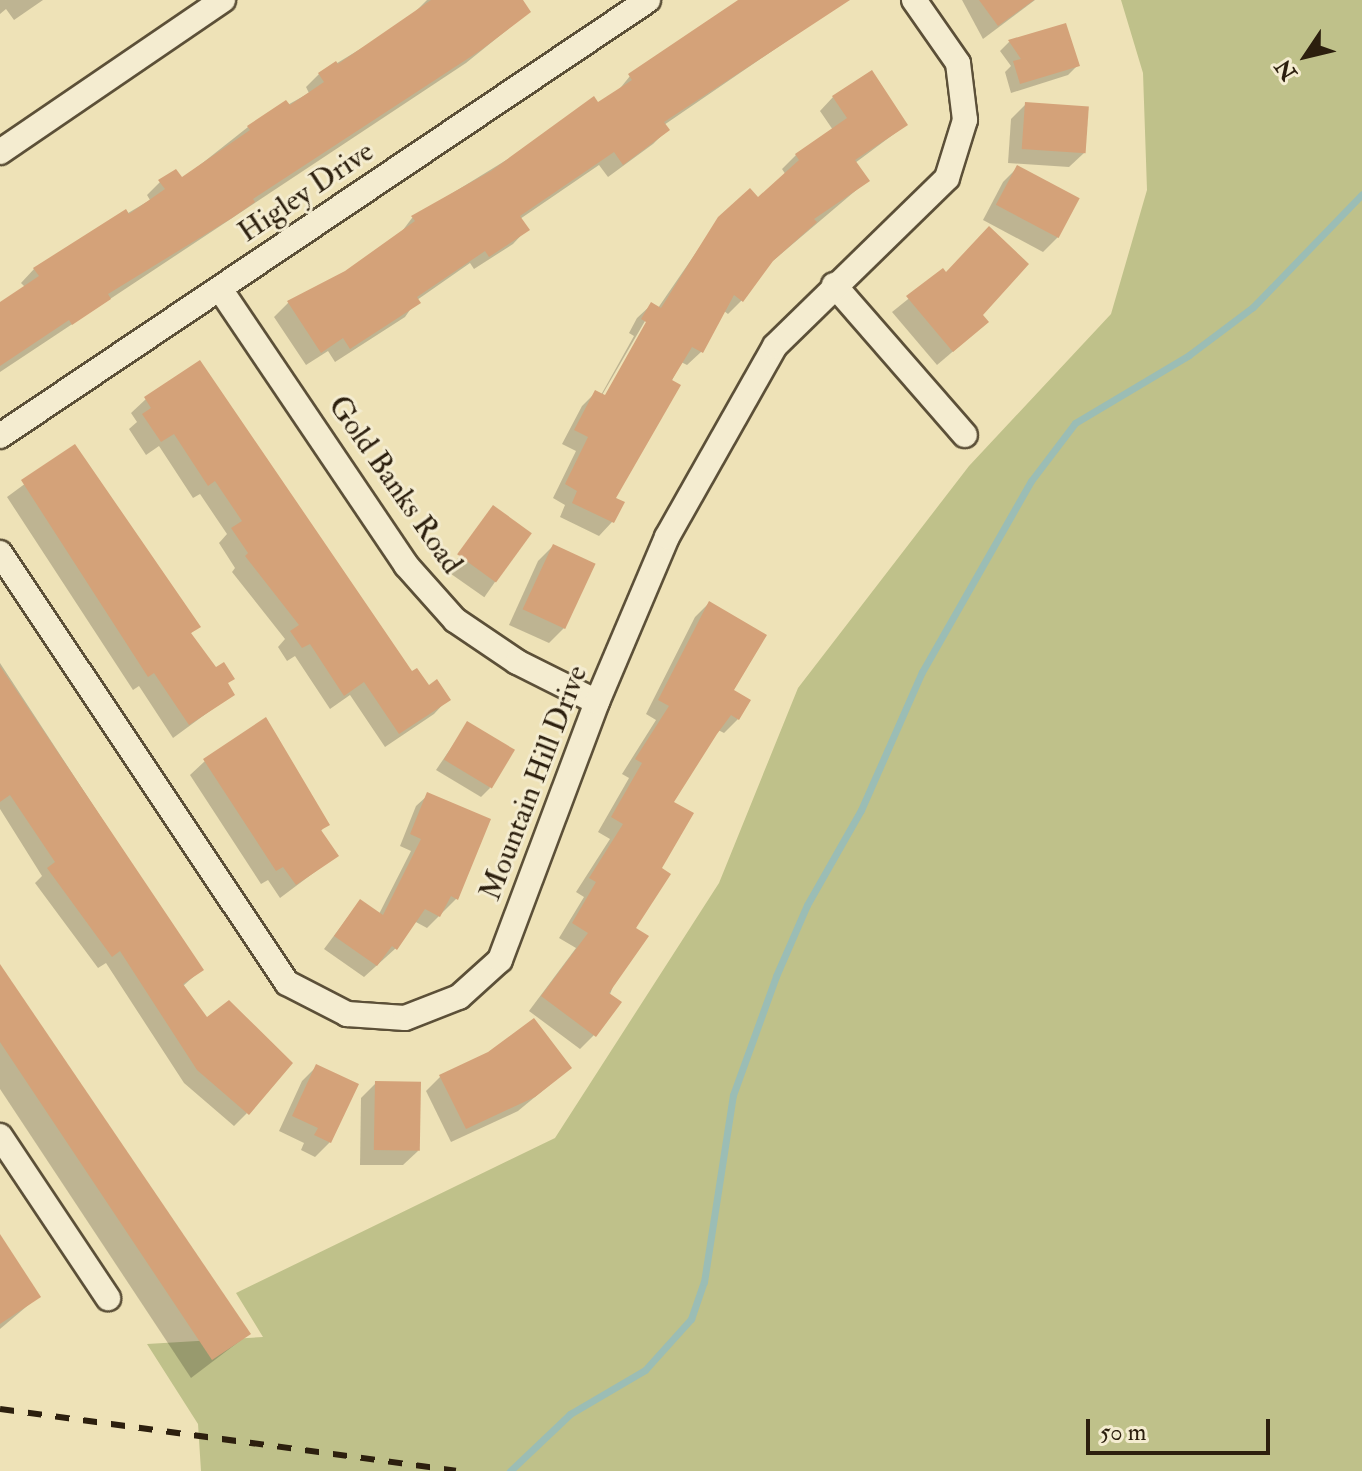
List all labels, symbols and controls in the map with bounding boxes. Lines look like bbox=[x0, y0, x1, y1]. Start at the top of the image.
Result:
north arrow bbox=[1266, 16, 1346, 96]
text: N bbox=[1269, 54, 1303, 86]
street label: Higley Drive bbox=[231, 134, 381, 250]
street label: Gold Banks Road bbox=[320, 389, 470, 581]
street label: Mountain Hill Drive bbox=[473, 661, 595, 905]
scale bar bbox=[1090, 1403, 1274, 1453]
text: 50 m bbox=[1100, 1417, 1146, 1448]

